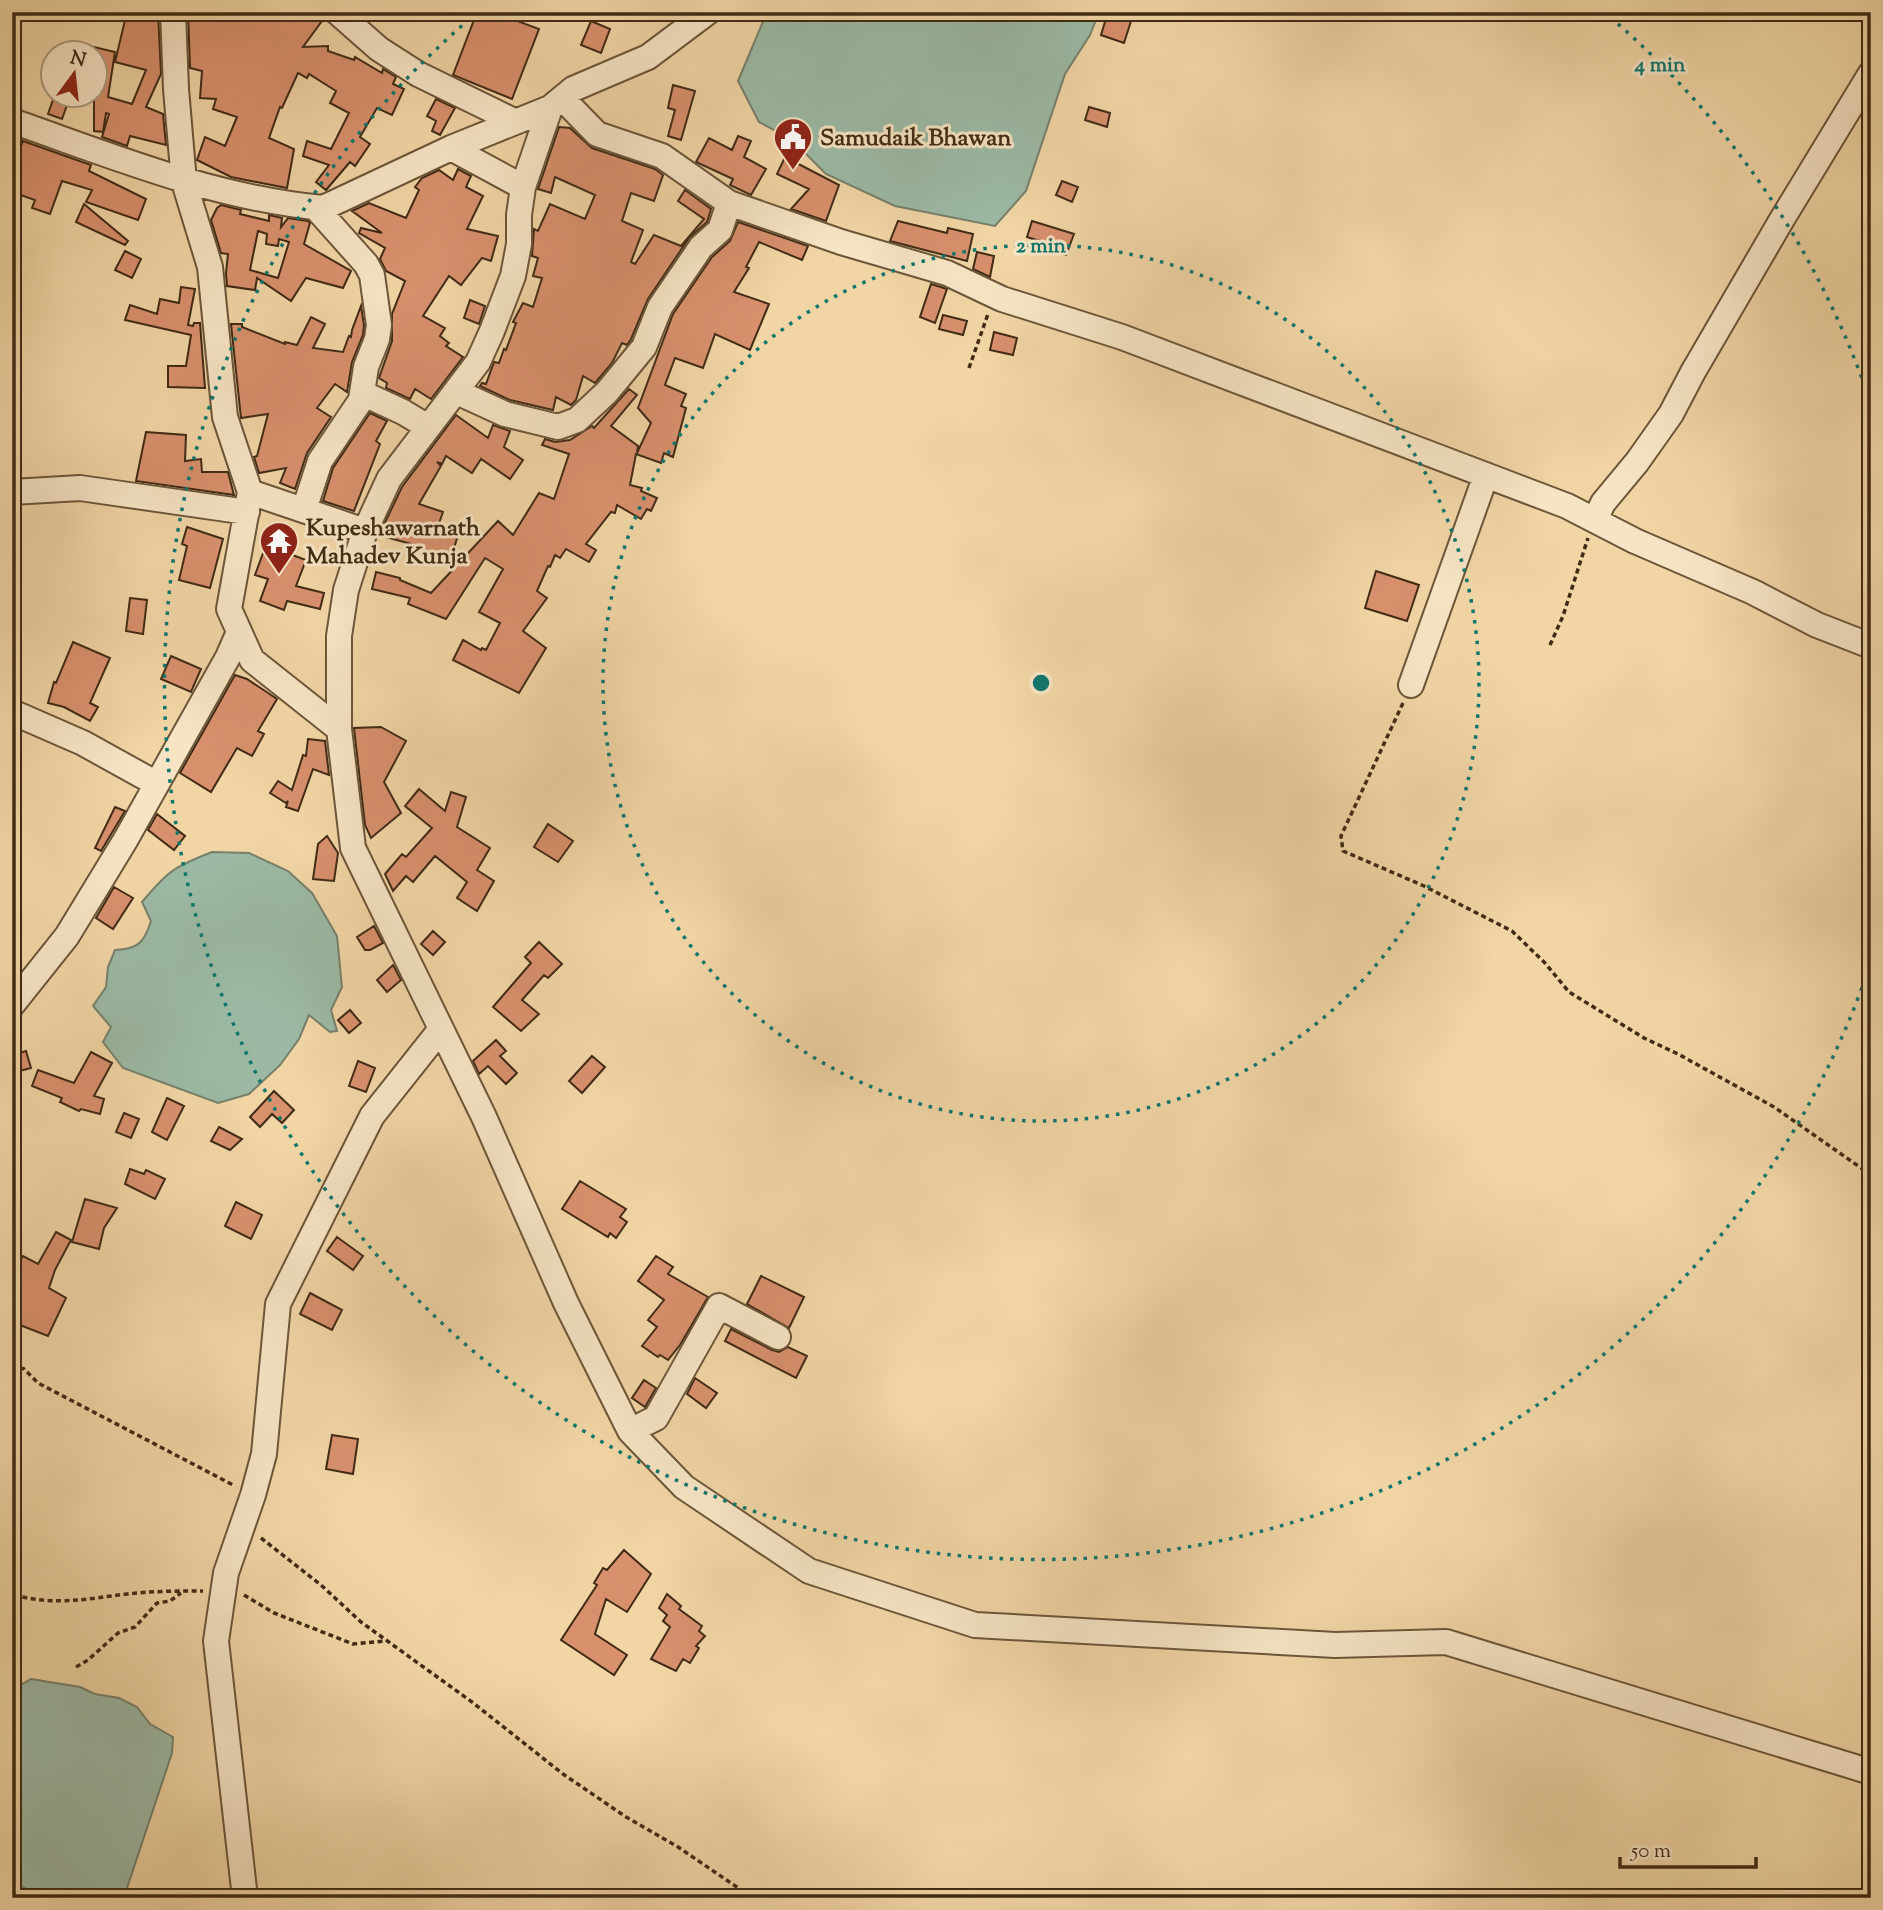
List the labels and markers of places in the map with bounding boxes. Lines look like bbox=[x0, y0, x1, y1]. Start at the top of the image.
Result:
public building icon: Samudaik Bhawan bbox=[772, 116, 814, 171]
place label: Samudaik Bhawan bbox=[820, 122, 1012, 156]
place label: Kupeshawarnath Mahadev Kunja bbox=[306, 512, 481, 574]
temple icon: Kupeshawarnath Mahadev Kunja bbox=[258, 520, 300, 575]
centre of rings bbox=[1029, 671, 1053, 695]

